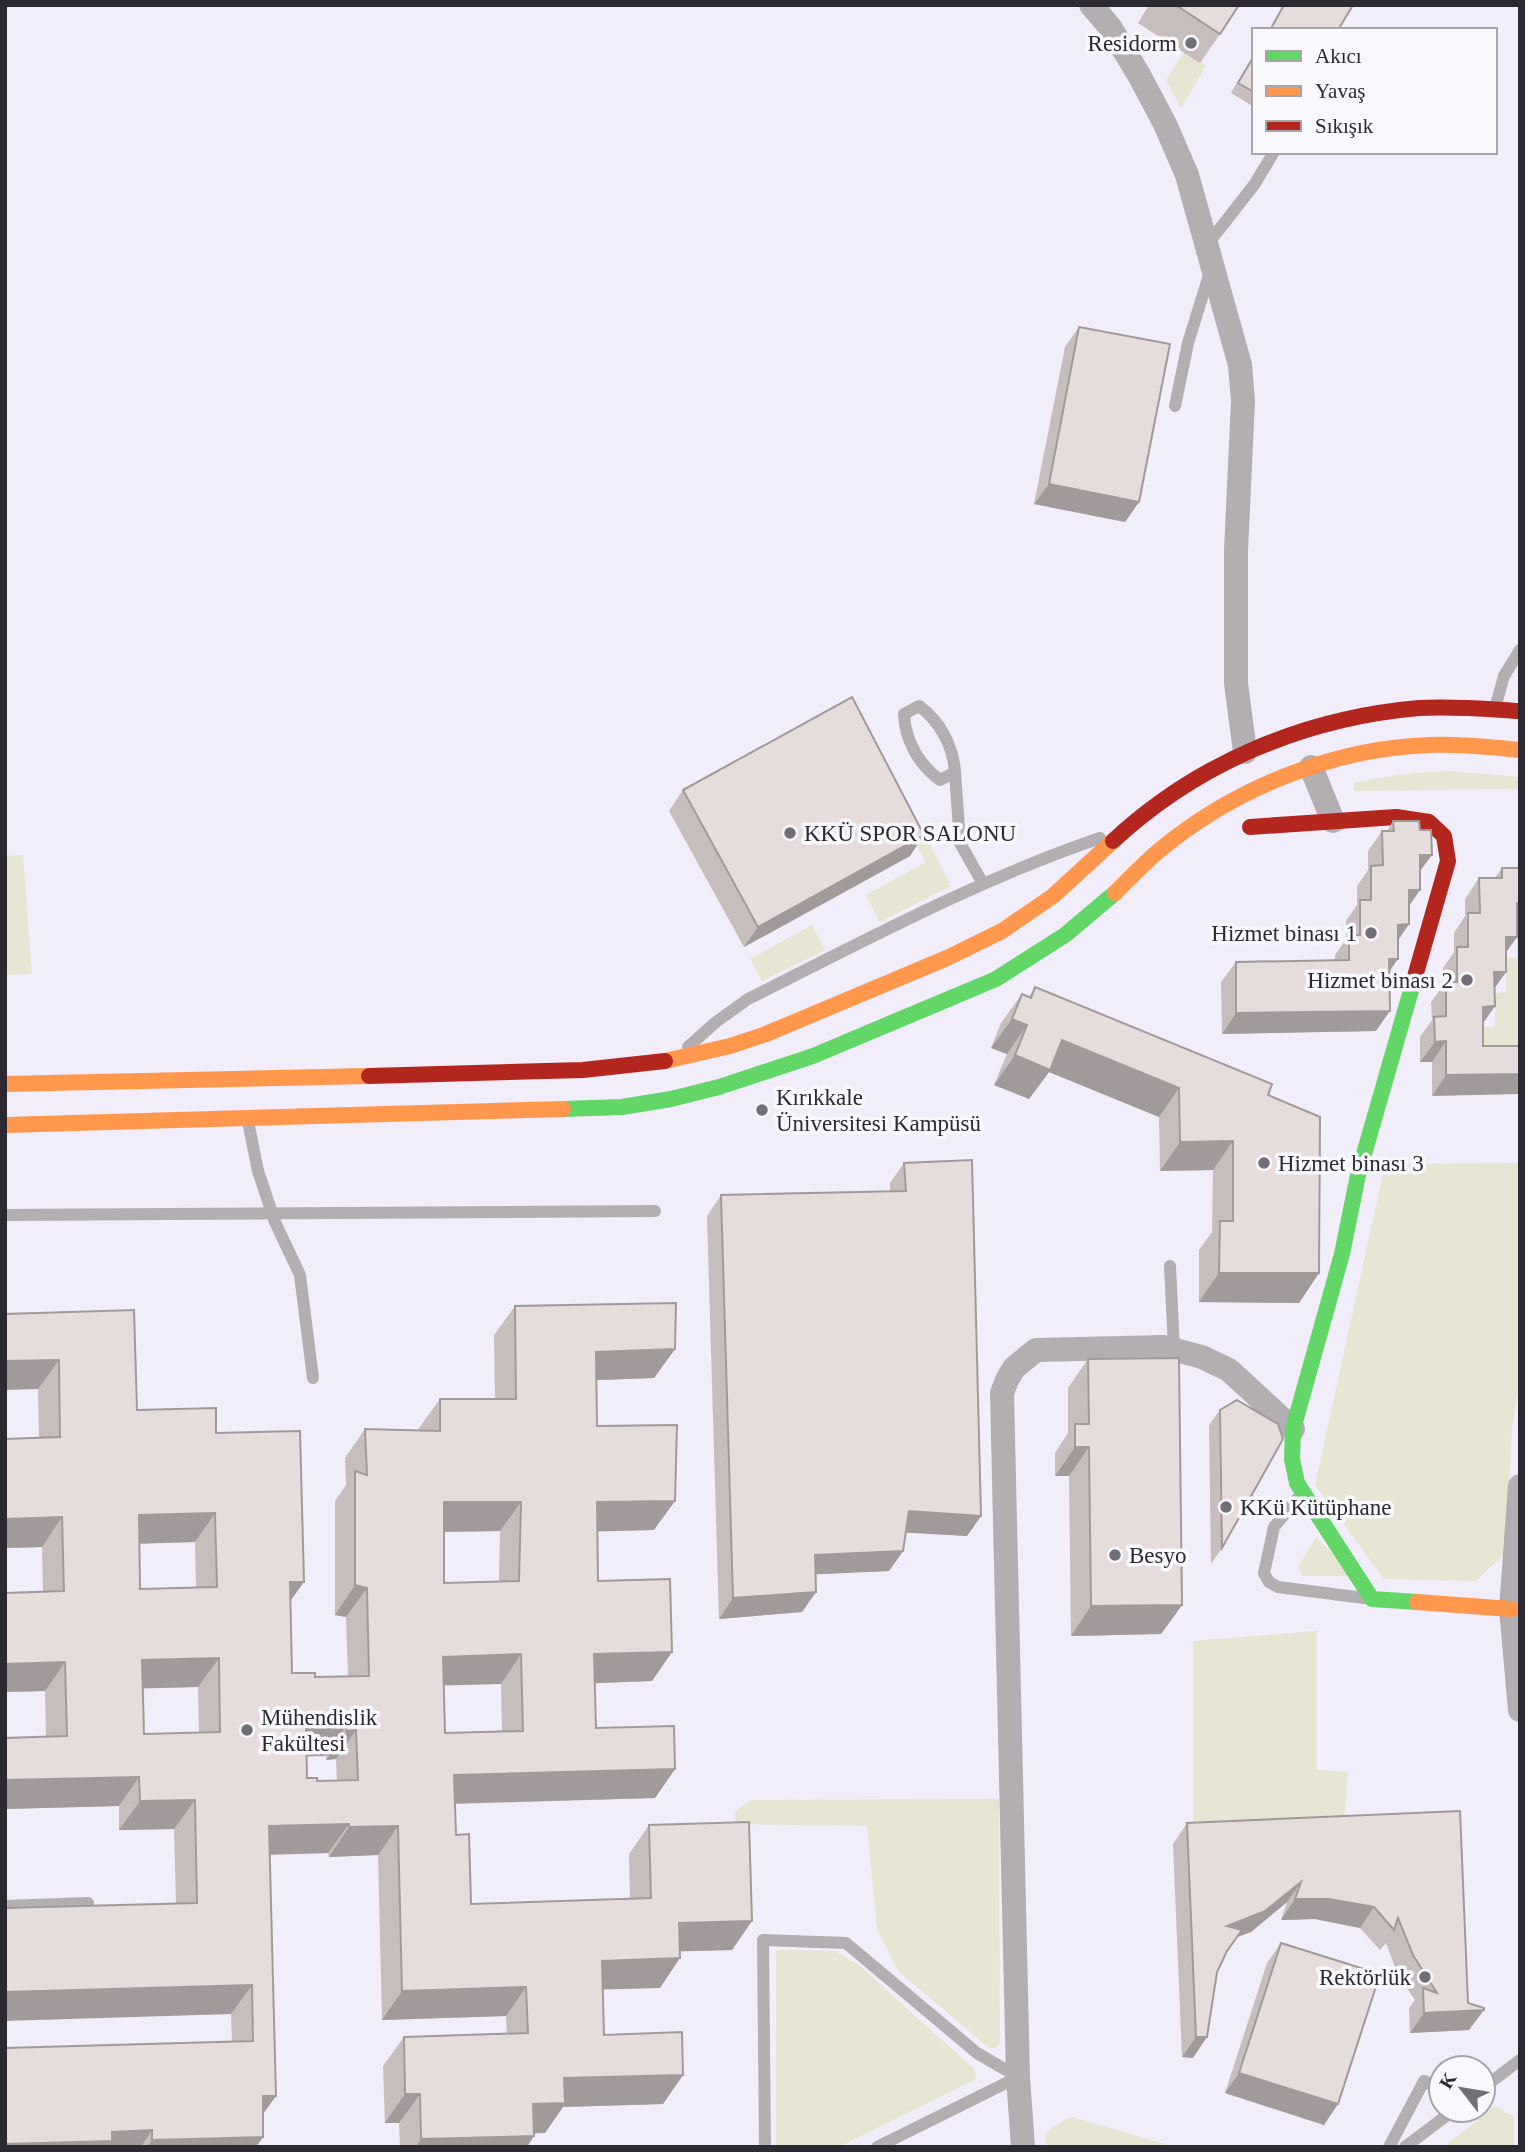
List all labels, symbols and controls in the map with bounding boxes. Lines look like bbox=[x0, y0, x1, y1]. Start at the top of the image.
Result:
legend bbox=[1252, 28, 1497, 154]
place label: Residorm bbox=[1088, 31, 1177, 56]
marker: Residorm bbox=[1183, 35, 1199, 51]
text: Akıcı bbox=[1315, 44, 1362, 68]
text: Yavaş bbox=[1315, 79, 1365, 103]
text: Sıkışık bbox=[1315, 114, 1374, 138]
place label: KKÜ SPOR SALONU bbox=[804, 821, 1017, 846]
marker: KKÜ SPOR SALONU bbox=[782, 825, 798, 841]
place label: Hizmet binası 1 bbox=[1211, 921, 1357, 946]
marker: Hizmet binası 1 bbox=[1363, 925, 1379, 941]
place label: Hizmet binası 2 bbox=[1307, 968, 1453, 993]
marker: Hizmet binası 2 bbox=[1459, 972, 1475, 988]
place label: Kırıkkale Üniversitesi Kampüsü bbox=[776, 1085, 982, 1136]
marker: Kırıkkale Üniversitesi Kampüsü bbox=[754, 1102, 770, 1118]
place label: Hizmet binası 3 bbox=[1278, 1151, 1424, 1176]
marker: Hizmet binası 3 bbox=[1256, 1155, 1272, 1171]
place label: KKü Kütüphane bbox=[1240, 1495, 1391, 1520]
marker: KKü Kütüphane bbox=[1218, 1499, 1234, 1515]
place label: Besyo bbox=[1129, 1543, 1187, 1568]
marker: Besyo bbox=[1107, 1547, 1123, 1563]
place label: Mühendislik Fakültesi bbox=[261, 1705, 378, 1756]
marker: Mühendislik Fakültesi bbox=[239, 1722, 255, 1738]
place label: Rektörlük bbox=[1319, 1965, 1411, 1990]
marker: Rektörlük bbox=[1417, 1969, 1433, 1985]
north arrow bbox=[1427, 2054, 1497, 2124]
text: K bbox=[1435, 2069, 1461, 2092]

